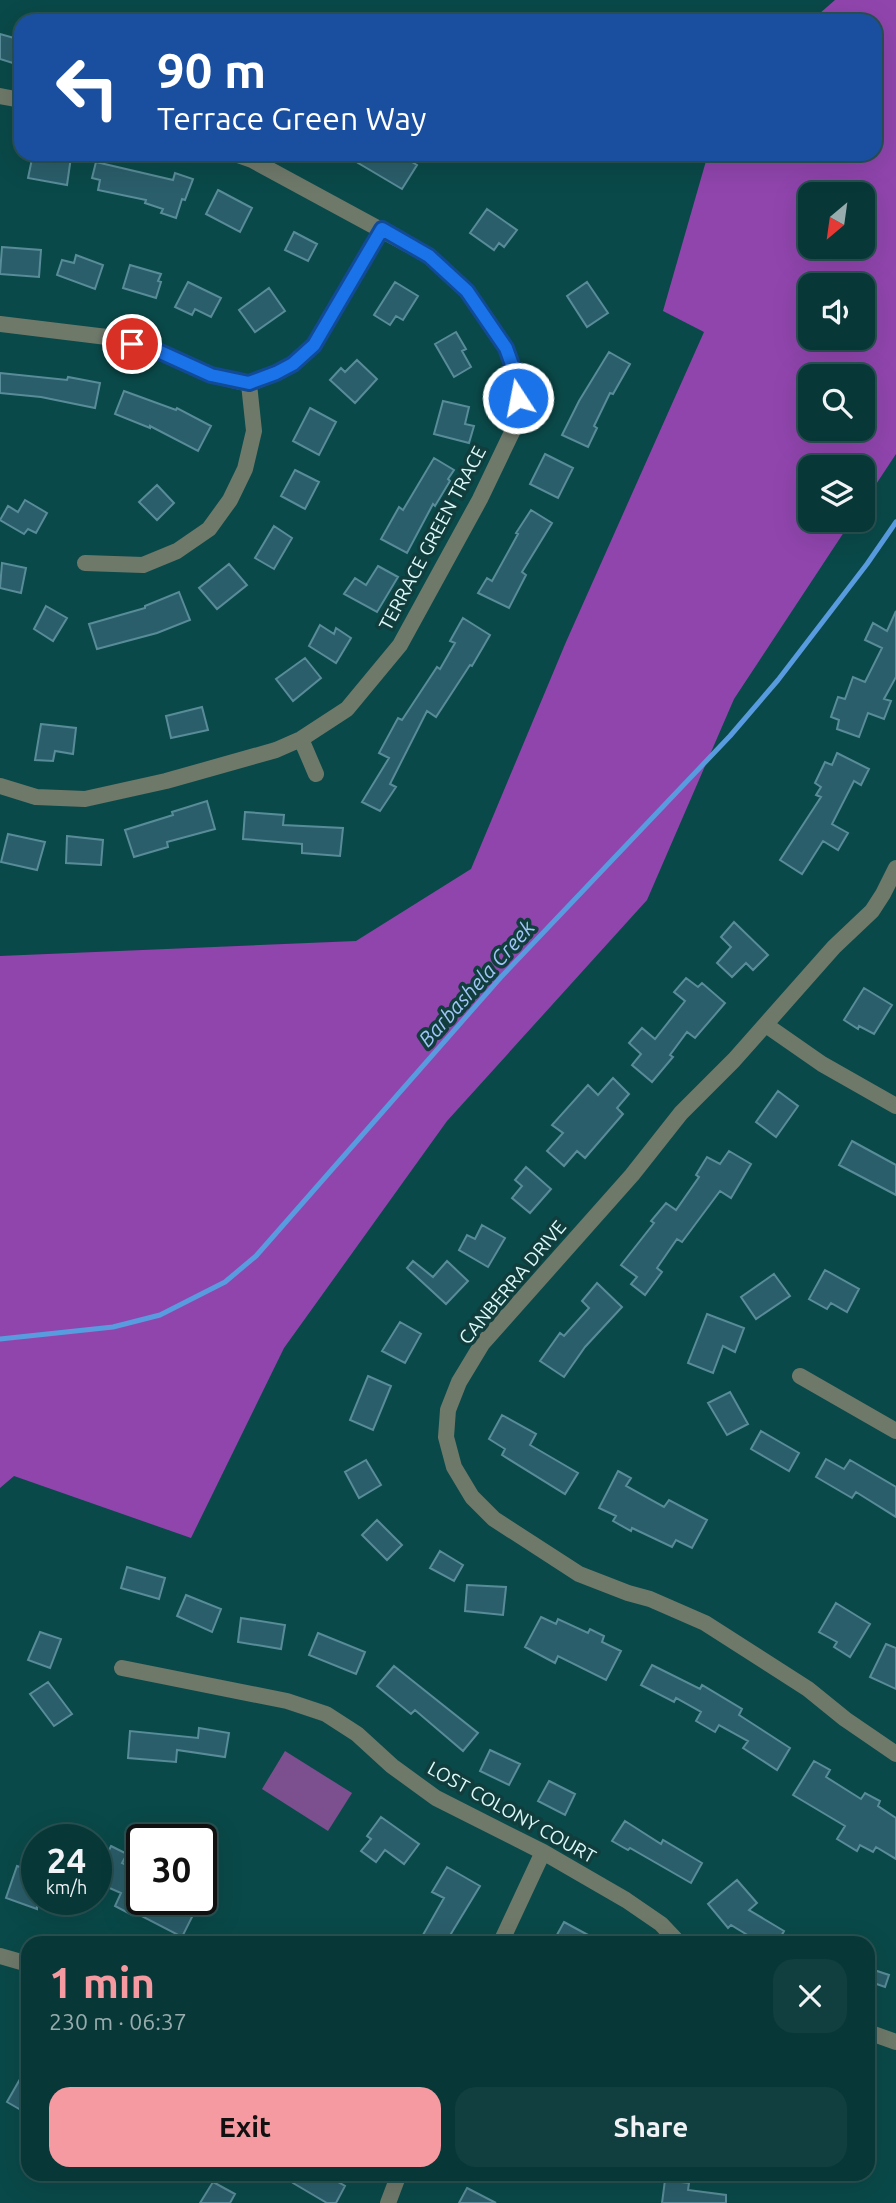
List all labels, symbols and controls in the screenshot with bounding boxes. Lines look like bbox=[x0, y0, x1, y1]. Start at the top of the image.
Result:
icon: left bbox=[42, 42, 133, 133]
text: 90 m bbox=[157, 42, 266, 97]
text: Terrace Green Way bbox=[157, 100, 426, 136]
north arrow bbox=[798, 182, 875, 259]
map controls bbox=[798, 182, 875, 532]
button: sound bbox=[798, 273, 875, 350]
pin bbox=[102, 314, 162, 374]
icon: arrive bbox=[113, 325, 151, 363]
position arrow bbox=[481, 361, 555, 435]
button: search bbox=[798, 364, 875, 441]
street label: TERRACE GREEN TRACE bbox=[374, 442, 490, 634]
button: layers bbox=[798, 455, 875, 532]
water label: Barbashela Creek bbox=[413, 915, 539, 1051]
street label: CANBERRA DRIVE bbox=[454, 1216, 570, 1348]
street label: LOST COLONY COURT bbox=[424, 1757, 600, 1868]
speed limit sign: 30 bbox=[126, 1824, 217, 1915]
text: 24 bbox=[47, 1840, 86, 1880]
text: km/h bbox=[46, 1877, 87, 1897]
text: 1 min bbox=[49, 1959, 155, 2006]
button: close bbox=[773, 1959, 847, 2033]
text: 230 m · 06:37 bbox=[49, 2009, 187, 2034]
button: Exit bbox=[49, 2087, 441, 2167]
button: Share bbox=[455, 2087, 847, 2167]

